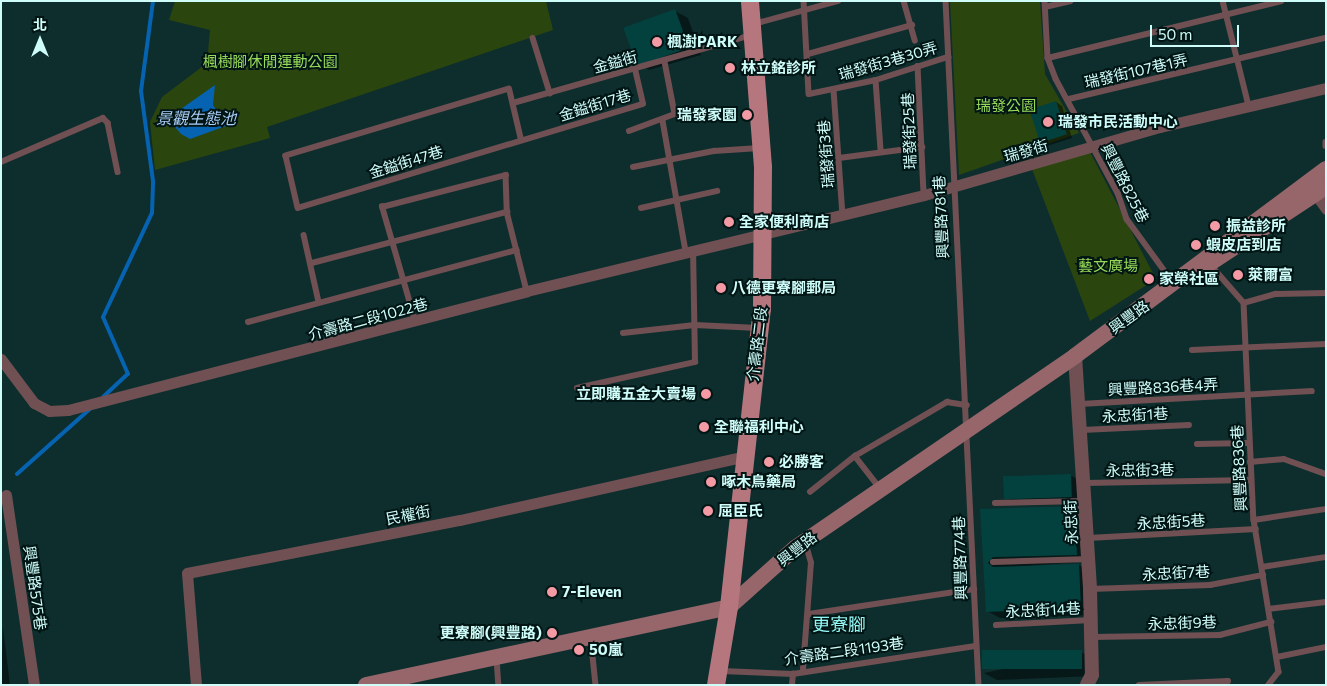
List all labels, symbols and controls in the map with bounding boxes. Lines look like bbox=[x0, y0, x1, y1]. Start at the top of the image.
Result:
north arrow bbox=[15, 15, 65, 65]
scale bar bbox=[1152, 15, 1241, 47]
text: 北 bbox=[33, 16, 47, 33]
text: 50 m bbox=[1158, 25, 1192, 43]
place label: 楓澍PARK bbox=[667, 33, 738, 51]
marker: 楓澍PARK bbox=[651, 36, 663, 48]
street label: 瑞發街3巷30弄 bbox=[837, 38, 939, 84]
street label: 金鎰街 bbox=[591, 47, 639, 77]
street label: 瑞發街107巷1弄 bbox=[1083, 50, 1189, 92]
park label: 楓樹腳休閒運動公園 bbox=[203, 53, 337, 71]
place label: 林立銘診所 bbox=[741, 59, 816, 77]
marker: 林立銘診所 bbox=[723, 61, 737, 75]
street label: 金鎰街17巷 bbox=[557, 86, 633, 124]
street label: 瑞發街25巷 bbox=[899, 92, 919, 170]
park label: 瑞發公園 bbox=[976, 97, 1036, 115]
place label: 瑞發家園 bbox=[677, 106, 737, 124]
water label: 景觀生態池 bbox=[156, 108, 236, 128]
marker: 瑞發家園 bbox=[741, 109, 753, 121]
place label: 瑞發市民活動中心 bbox=[1058, 113, 1178, 131]
marker: 瑞發市民活動中心 bbox=[1042, 116, 1054, 128]
street label: 瑞發街3巷 bbox=[815, 119, 837, 189]
street label: 瑞發街 bbox=[1002, 136, 1050, 166]
street label: 興豐路825巷 bbox=[1097, 141, 1153, 225]
street label: 金鎰街47巷 bbox=[367, 142, 445, 182]
street label: 興豐路781巷 bbox=[930, 175, 952, 259]
place label: 全家便利商店 bbox=[739, 213, 829, 231]
marker: 全家便利商店 bbox=[723, 216, 735, 228]
place label: 振益診所 bbox=[1226, 217, 1286, 235]
marker: 振益診所 bbox=[1208, 219, 1222, 233]
place label: 蝦皮店到店 bbox=[1206, 236, 1281, 254]
marker: 蝦皮店到店 bbox=[1190, 239, 1202, 251]
park label: 藝文廣場 bbox=[1078, 257, 1138, 275]
place label: 萊爾富 bbox=[1248, 266, 1293, 284]
marker: 萊爾富 bbox=[1232, 269, 1244, 281]
place label: 家榮社區 bbox=[1159, 270, 1219, 288]
marker: 家榮社區 bbox=[1143, 273, 1155, 285]
place label: 八德更寮腳郵局 bbox=[731, 279, 836, 297]
marker: 八德更寮腳郵局 bbox=[715, 282, 727, 294]
street label: 介壽路二段1022巷 bbox=[306, 294, 430, 344]
street label: 興豐路 bbox=[1106, 296, 1152, 338]
street label: 介壽路二段 bbox=[743, 306, 771, 382]
street label: 興豐路836巷4弄 bbox=[1107, 375, 1219, 399]
place label: 立即購五金大賣場 bbox=[576, 385, 696, 403]
marker: 立即購五金大賣場 bbox=[700, 388, 712, 400]
street label: 永忠街1巷 bbox=[1101, 404, 1169, 426]
place label: 全聯福利中心 bbox=[714, 418, 804, 436]
marker: 全聯福利中心 bbox=[698, 421, 710, 433]
street label: 興豐路836巷 bbox=[1228, 424, 1250, 512]
place label: 必勝客 bbox=[779, 453, 824, 471]
marker: 必勝客 bbox=[763, 456, 775, 468]
street label: 永忠街3巷 bbox=[1106, 460, 1174, 480]
place label: 啄木鳥藥局 bbox=[721, 473, 796, 491]
marker: 啄木鳥藥局 bbox=[705, 476, 717, 488]
street label: 永忠街 bbox=[1061, 499, 1081, 545]
street label: 民權街 bbox=[384, 502, 432, 528]
place label: 屈臣氏 bbox=[718, 502, 763, 520]
marker: 屈臣氏 bbox=[702, 505, 714, 517]
street label: 永忠街5巷 bbox=[1136, 511, 1206, 533]
street label: 興豐路774巷 bbox=[950, 516, 970, 600]
street label: 興豐路 bbox=[774, 528, 820, 570]
street label: 興豐路575巷 bbox=[20, 545, 50, 631]
street label: 永忠街7巷 bbox=[1142, 562, 1210, 584]
place label: 7-Eleven bbox=[562, 583, 622, 601]
marker: 7-Eleven bbox=[546, 586, 558, 598]
street label: 永忠街14巷 bbox=[1005, 599, 1081, 621]
district label: 更寮腳 bbox=[812, 613, 866, 635]
street label: 永忠街9巷 bbox=[1147, 613, 1217, 633]
place label: 更寮腳(興豐路) bbox=[440, 624, 542, 642]
marker: 更寮腳(興豐路) bbox=[546, 627, 558, 639]
street label: 介壽路二段1193巷 bbox=[783, 634, 905, 668]
place label: 50嵐 bbox=[589, 641, 623, 659]
marker: 50嵐 bbox=[573, 644, 585, 656]

